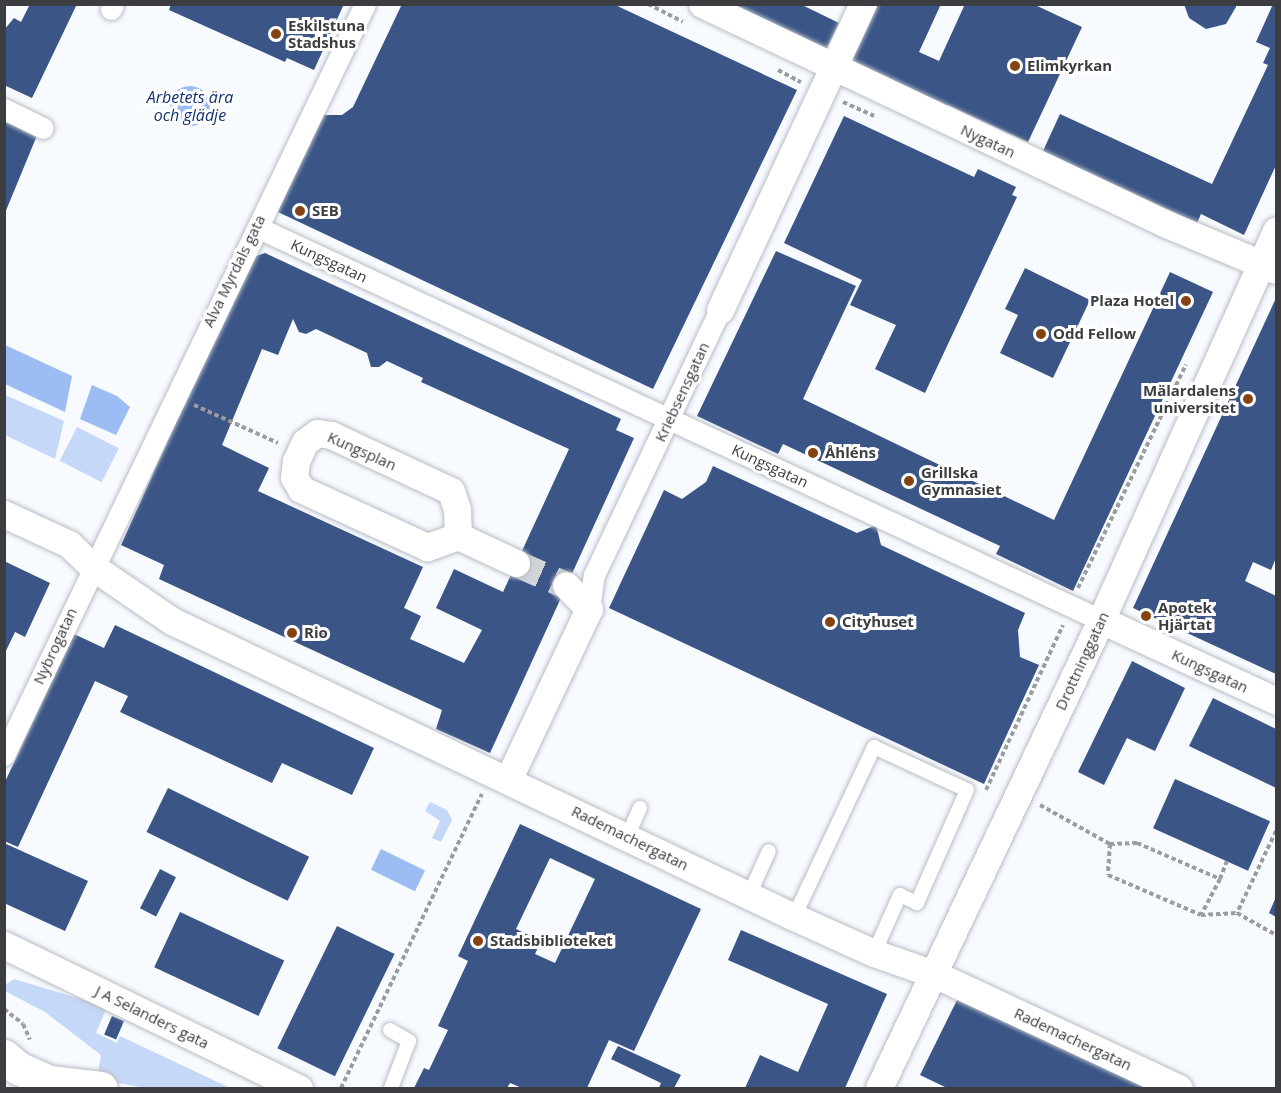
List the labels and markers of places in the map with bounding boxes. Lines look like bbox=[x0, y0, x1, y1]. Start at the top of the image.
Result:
place label: Eskilstuna Stadshus bbox=[288, 16, 365, 51]
marker: Eskilstuna Stadshus bbox=[269, 27, 283, 41]
place label: Elimkyrkan bbox=[1027, 57, 1112, 75]
marker: Elimkyrkan bbox=[1008, 59, 1022, 73]
place label: SEB bbox=[312, 202, 339, 220]
marker: SEB bbox=[293, 204, 307, 218]
place label: Plaza Hotel bbox=[1090, 292, 1174, 310]
marker: Plaza Hotel bbox=[1179, 294, 1193, 308]
place label: Odd Fellow bbox=[1053, 325, 1136, 343]
marker: Odd Fellow bbox=[1034, 327, 1048, 341]
place label: Mälardalens universitet bbox=[1143, 381, 1236, 416]
marker: Mälardalens universitet bbox=[1241, 392, 1255, 406]
place label: Åhléns bbox=[825, 444, 876, 462]
marker: Åhléns bbox=[806, 446, 820, 460]
place label: Grillska Gymnasiet bbox=[921, 463, 1001, 498]
marker: Grillska Gymnasiet bbox=[902, 474, 916, 488]
place label: Apotek Hjärtat bbox=[1158, 598, 1212, 633]
marker: Apotek Hjärtat bbox=[1139, 609, 1153, 623]
place label: Cityhuset bbox=[842, 613, 914, 631]
marker: Cityhuset bbox=[823, 615, 837, 629]
place label: Rio bbox=[304, 624, 328, 642]
marker: Rio bbox=[285, 626, 299, 640]
place label: Stadsbiblioteket bbox=[490, 932, 613, 950]
marker: Stadsbiblioteket bbox=[471, 934, 485, 948]

